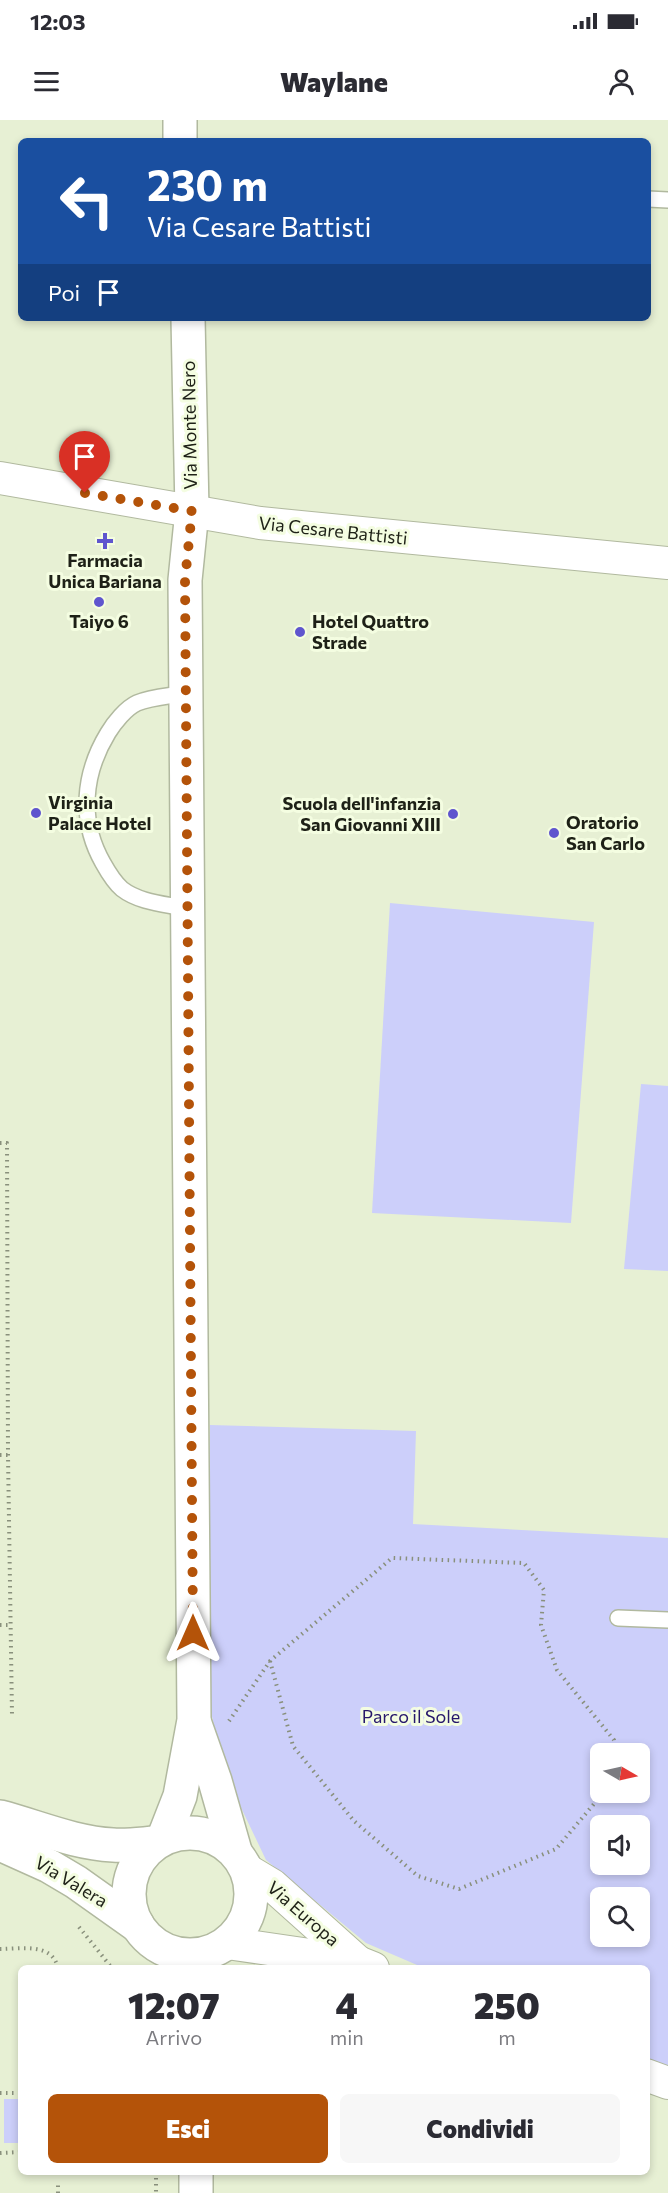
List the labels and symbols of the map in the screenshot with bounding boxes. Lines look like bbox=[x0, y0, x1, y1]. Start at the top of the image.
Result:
street label: Via Monte Nero bbox=[177, 360, 201, 490]
pin bbox=[59, 431, 110, 493]
street label: Via Cesare Battisti bbox=[258, 511, 409, 549]
marker: Farmacia Unica Bariana bbox=[98, 534, 112, 548]
place label: Farmacia Unica Bariana bbox=[48, 549, 162, 592]
marker: Taiyo 6 bbox=[92, 595, 106, 609]
place label: Taiyo 6 bbox=[69, 610, 129, 632]
place label: Hotel Quattro Strade bbox=[312, 610, 429, 653]
marker: Hotel Quattro Strade bbox=[293, 625, 307, 639]
place label: Virginia Palace Hotel bbox=[48, 791, 151, 834]
place label: Scuola dell'infanzia San Giovanni XIII bbox=[282, 792, 441, 835]
marker: Virginia Palace Hotel bbox=[29, 806, 43, 820]
marker: Scuola dell'infanzia San Giovanni XIII bbox=[446, 807, 460, 821]
place label: Oratorio San Carlo bbox=[566, 811, 645, 854]
marker: Oratorio San Carlo bbox=[547, 826, 561, 840]
position arrow bbox=[161, 1601, 225, 1665]
park label: Parco il Sole bbox=[362, 1705, 460, 1727]
north arrow bbox=[590, 1743, 650, 1803]
street label: Via Valera bbox=[31, 1851, 112, 1911]
street label: Via Europa bbox=[263, 1876, 344, 1951]

